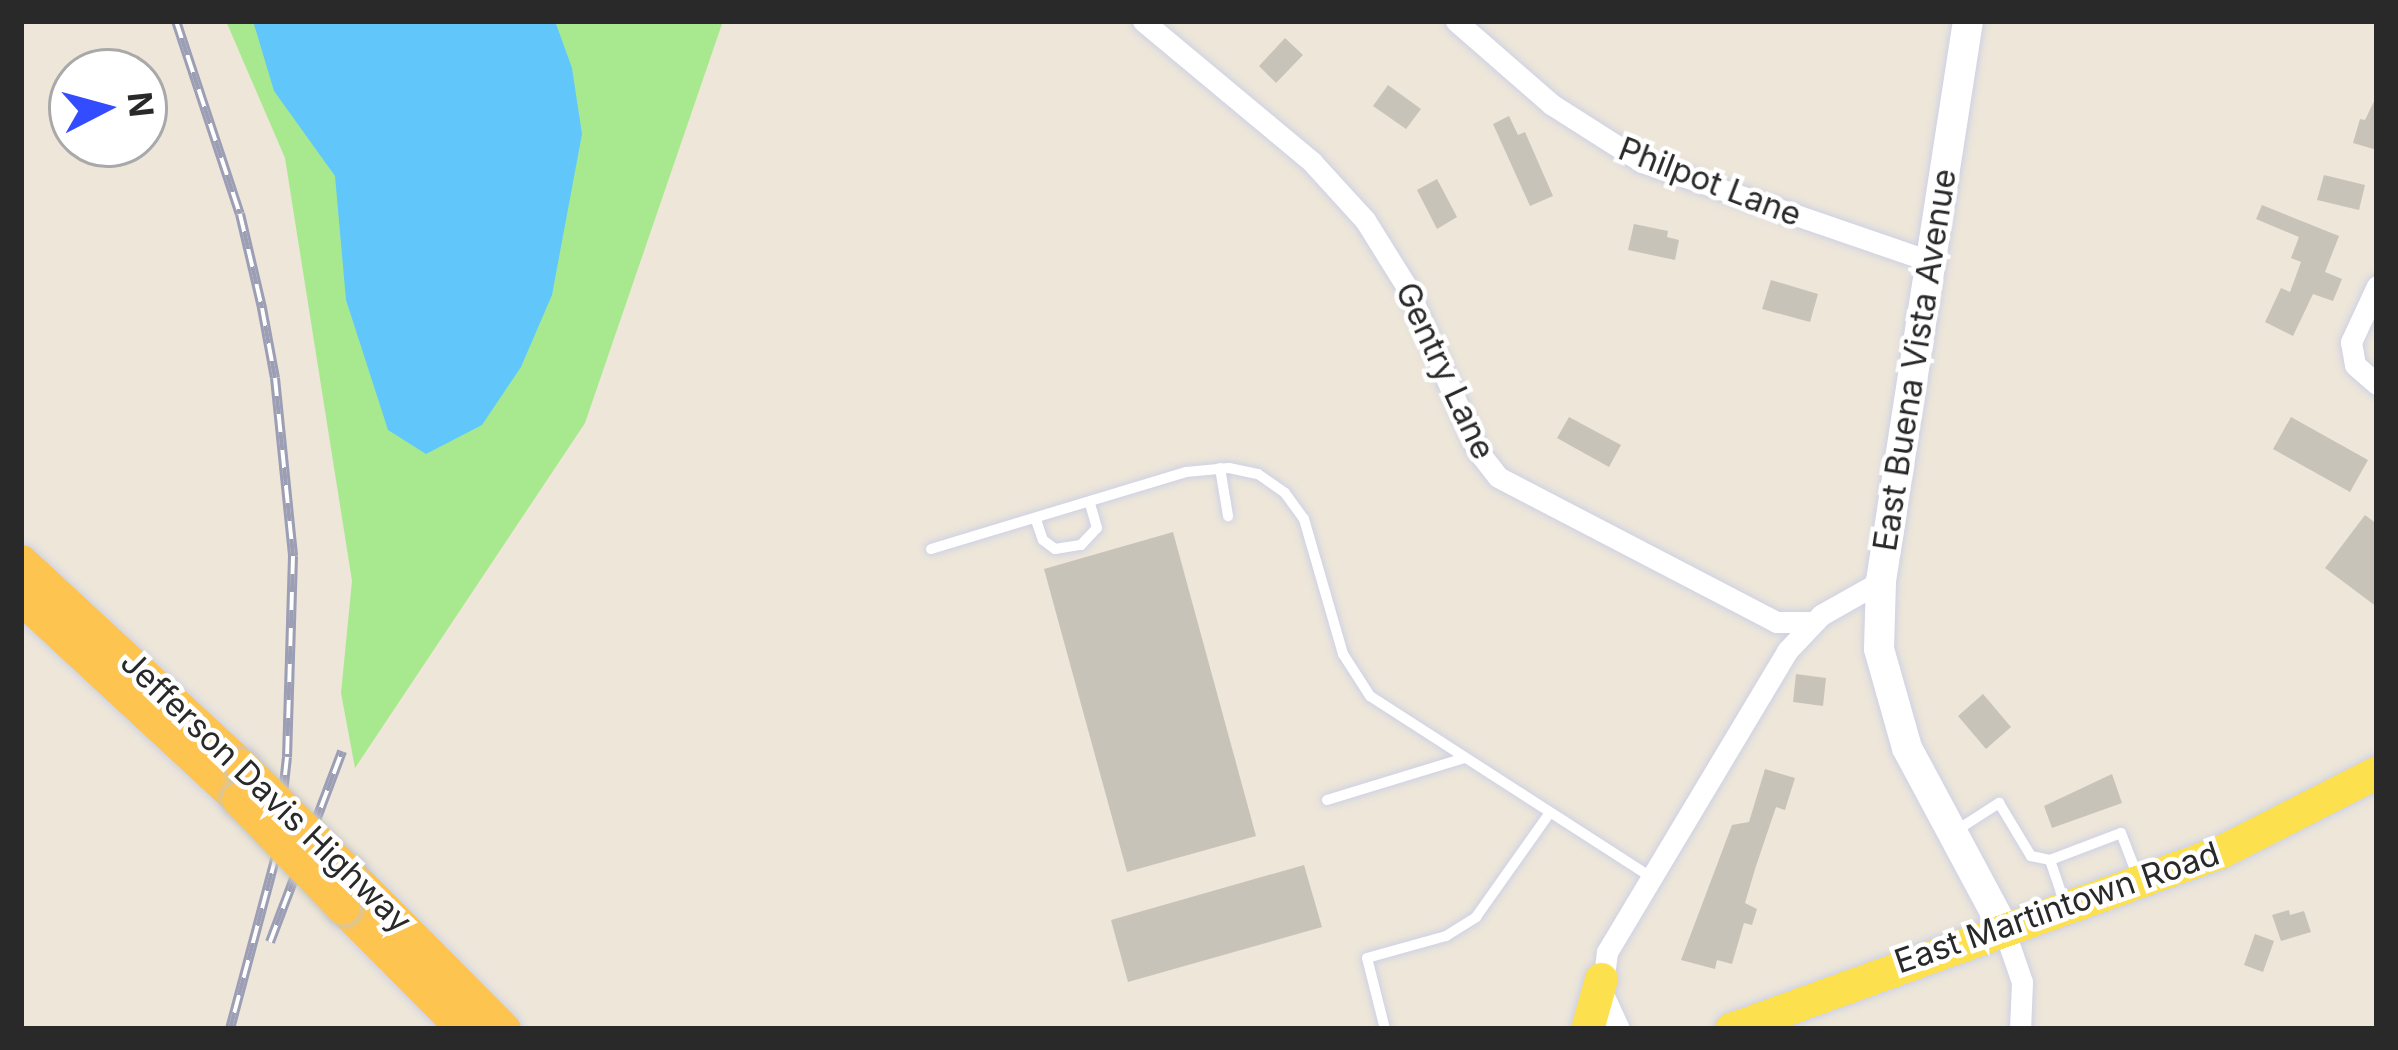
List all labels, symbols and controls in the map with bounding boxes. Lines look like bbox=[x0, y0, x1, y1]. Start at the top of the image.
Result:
north arrow bbox=[48, 48, 168, 168]
text: N bbox=[120, 90, 162, 119]
street label: Philpot Lane bbox=[1613, 129, 1807, 235]
street label: East Buena Vista Avenue bbox=[1865, 166, 1965, 554]
street label: Gentry Lane bbox=[1387, 276, 1503, 466]
street label: Jefferson Davis Highway bbox=[112, 643, 420, 941]
street label: East Martintown Road bbox=[1890, 834, 2224, 982]

